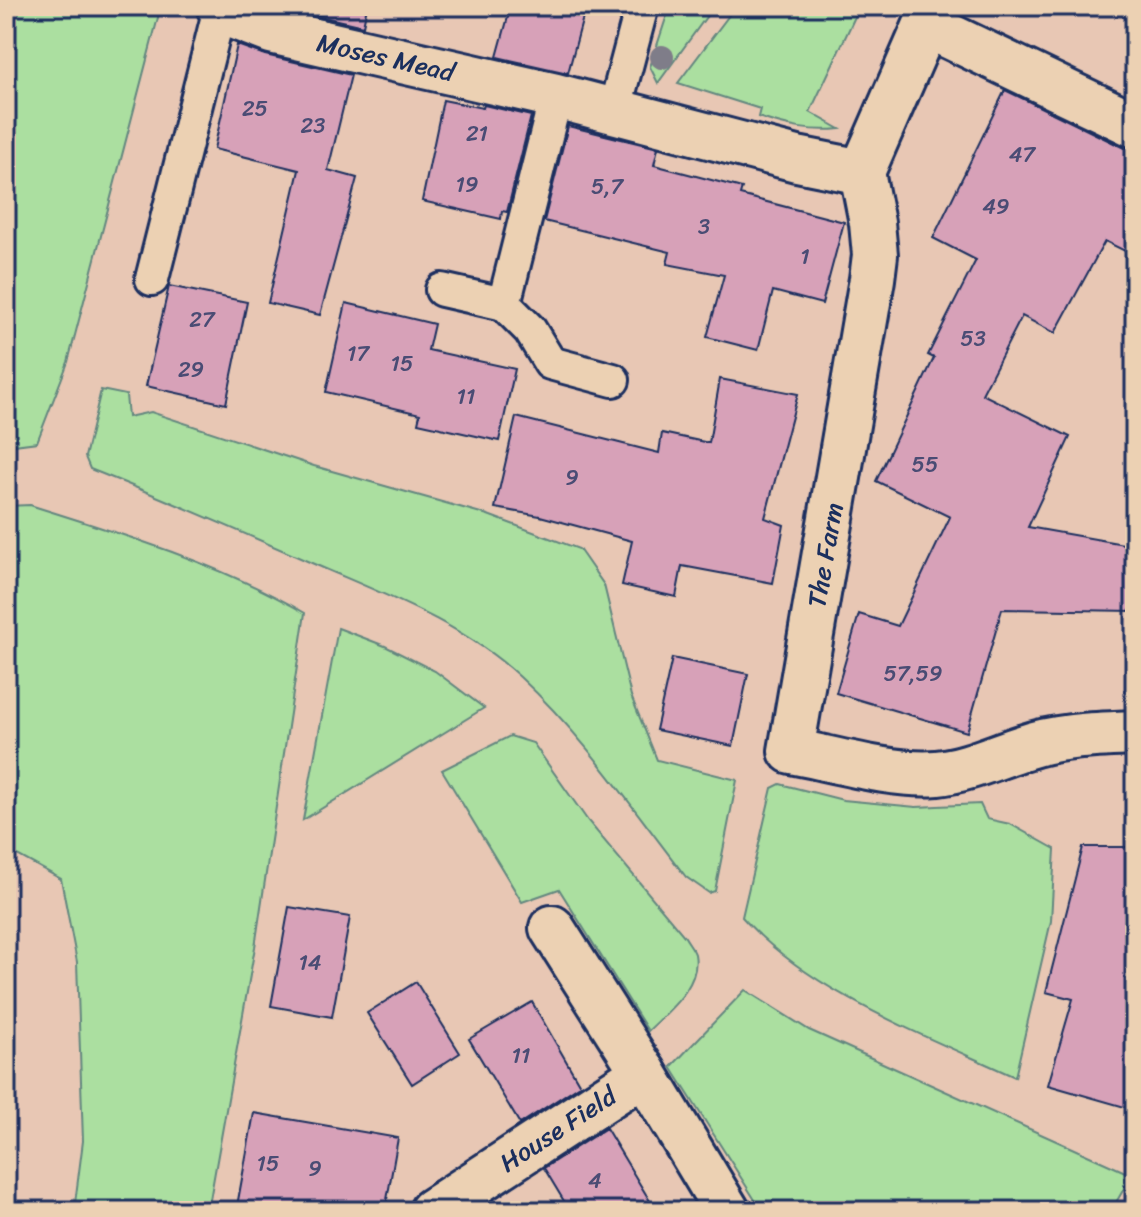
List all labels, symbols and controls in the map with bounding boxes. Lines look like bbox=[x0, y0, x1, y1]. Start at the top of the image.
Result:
street label: Moses Mead bbox=[312, 19, 461, 96]
house number: 25 bbox=[242, 89, 268, 128]
house number: 23 bbox=[301, 106, 325, 145]
house number: 21 bbox=[466, 114, 488, 153]
house number: 47 bbox=[1009, 135, 1037, 174]
house number: 19 bbox=[456, 165, 478, 204]
house number: 5,7 bbox=[591, 167, 624, 206]
house number: 49 bbox=[982, 187, 1010, 226]
house number: 3 bbox=[698, 207, 710, 246]
house number: 1 bbox=[800, 237, 810, 276]
house number: 27 bbox=[189, 300, 216, 339]
house number: 53 bbox=[960, 319, 986, 358]
house number: 17 bbox=[347, 334, 370, 373]
house number: 15 bbox=[391, 344, 413, 383]
house number: 29 bbox=[178, 350, 204, 389]
house number: 11 bbox=[457, 377, 475, 416]
house number: 55 bbox=[912, 445, 938, 484]
house number: 9 bbox=[565, 458, 579, 497]
street label: The Farm bbox=[793, 499, 857, 611]
house number: 57,59 bbox=[884, 654, 942, 693]
house number: 14 bbox=[298, 943, 322, 982]
house number: 11 bbox=[512, 1036, 530, 1075]
street label: House Field bbox=[490, 1072, 628, 1185]
house number: 15 bbox=[257, 1144, 279, 1183]
house number: 9 bbox=[308, 1149, 322, 1188]
house number: 4 bbox=[588, 1161, 602, 1200]

